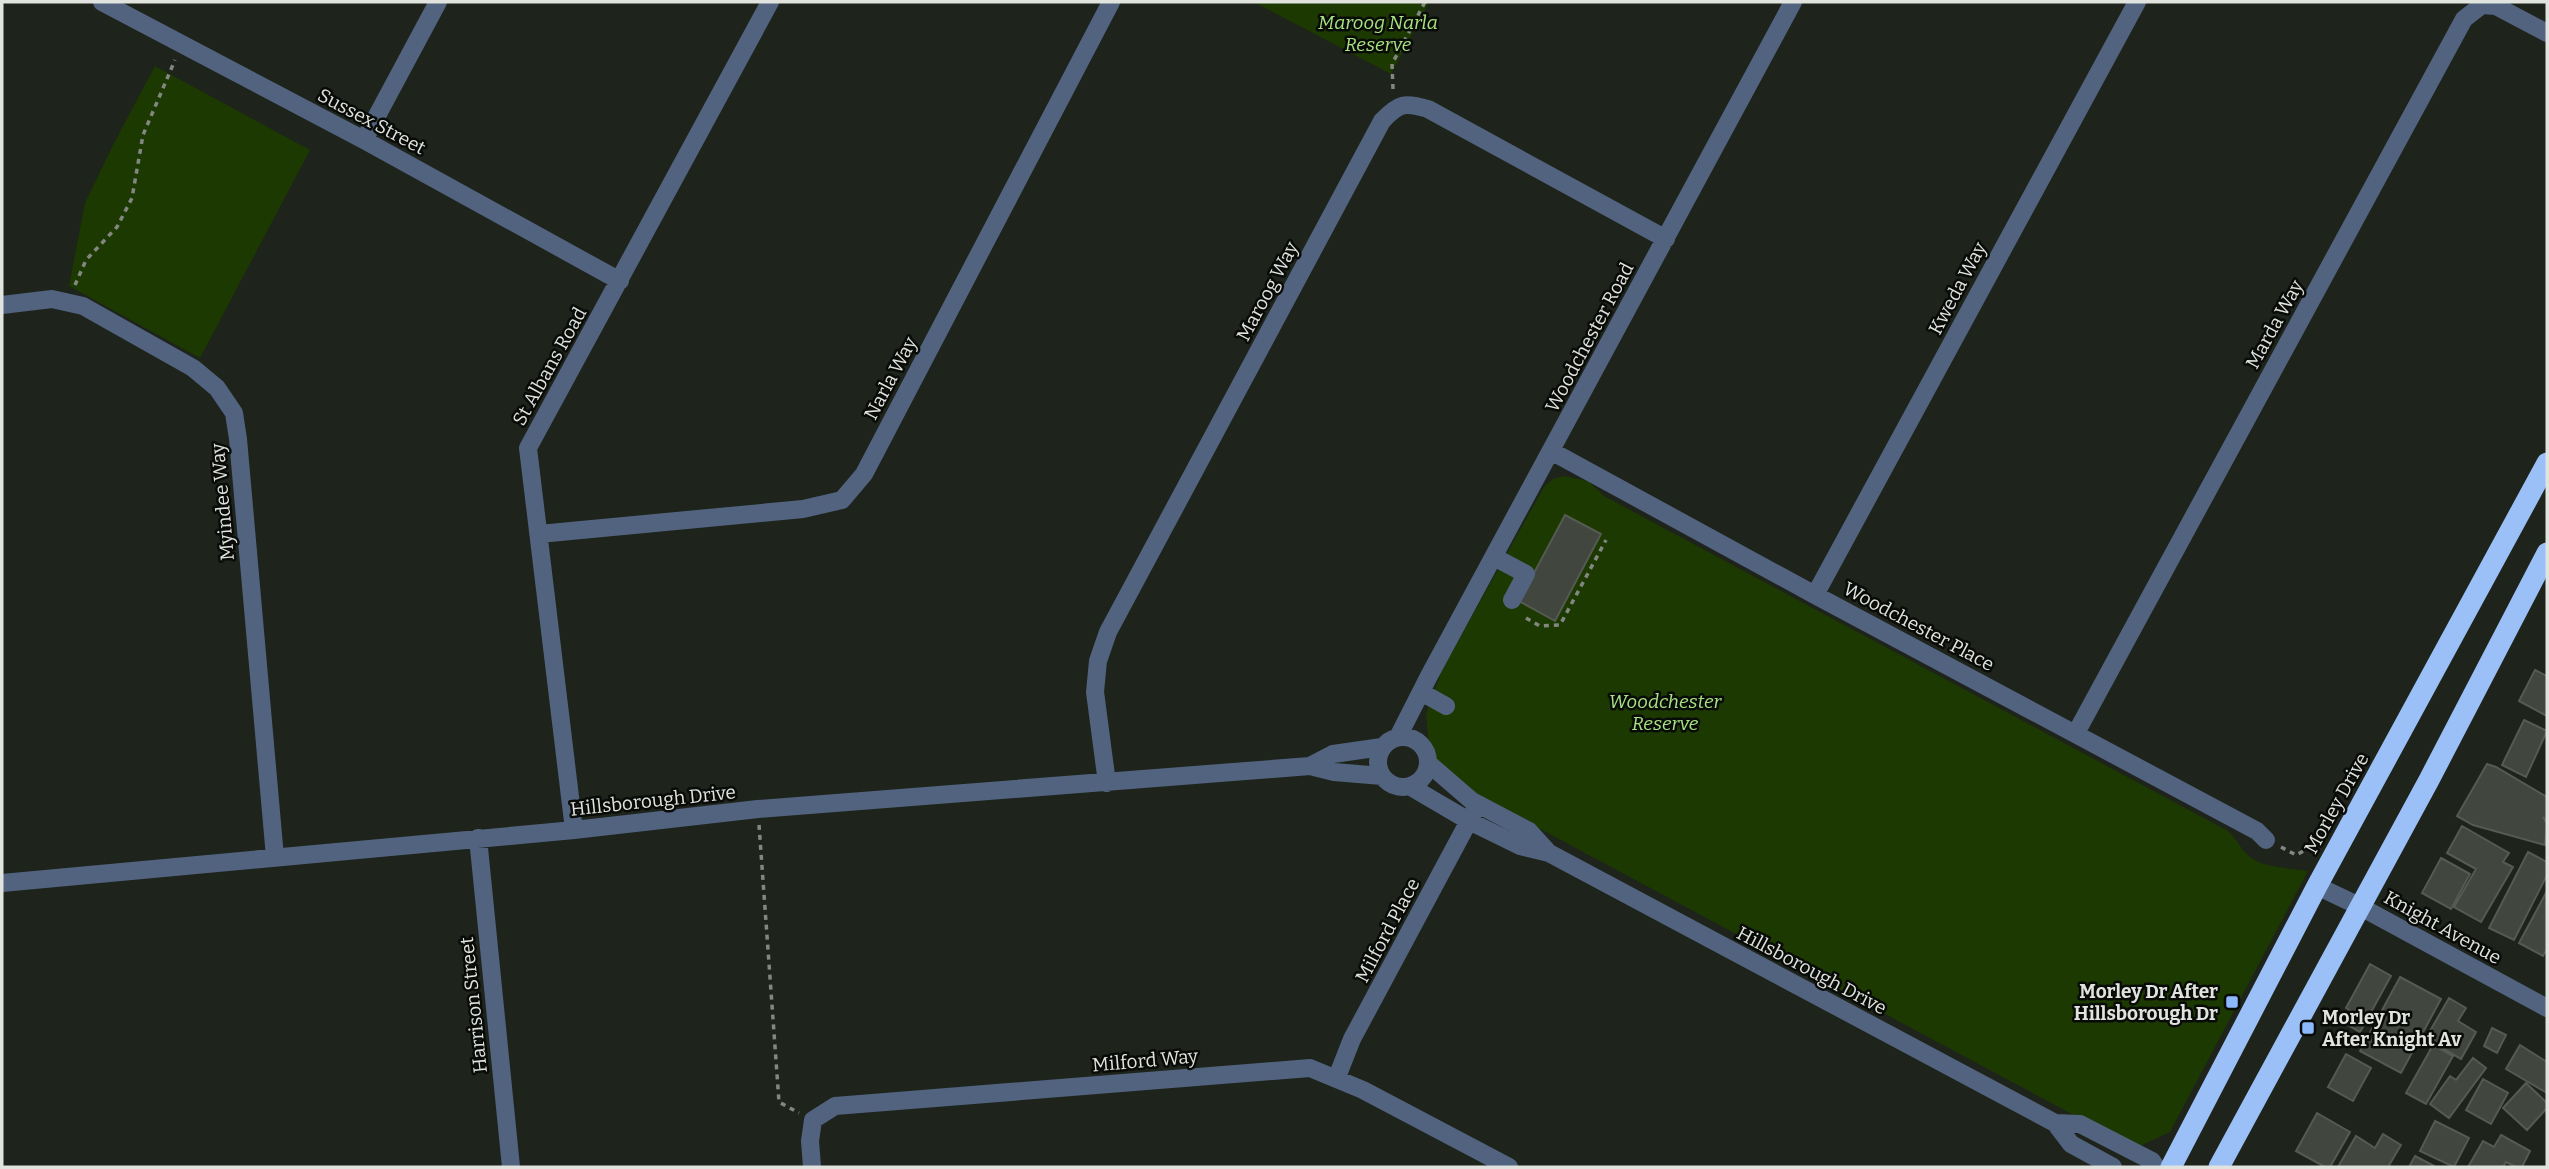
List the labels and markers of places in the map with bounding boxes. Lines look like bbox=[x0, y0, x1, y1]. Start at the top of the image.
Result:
place label: Morley Dr After Hillsborough Dr bbox=[2074, 980, 2218, 1025]
marker: Morley Dr After Hillsborough Dr bbox=[2224, 994, 2240, 1010]
place label: Morley Dr After Knight Av bbox=[2322, 1006, 2462, 1051]
marker: Morley Dr After Knight Av bbox=[2300, 1020, 2316, 1036]

